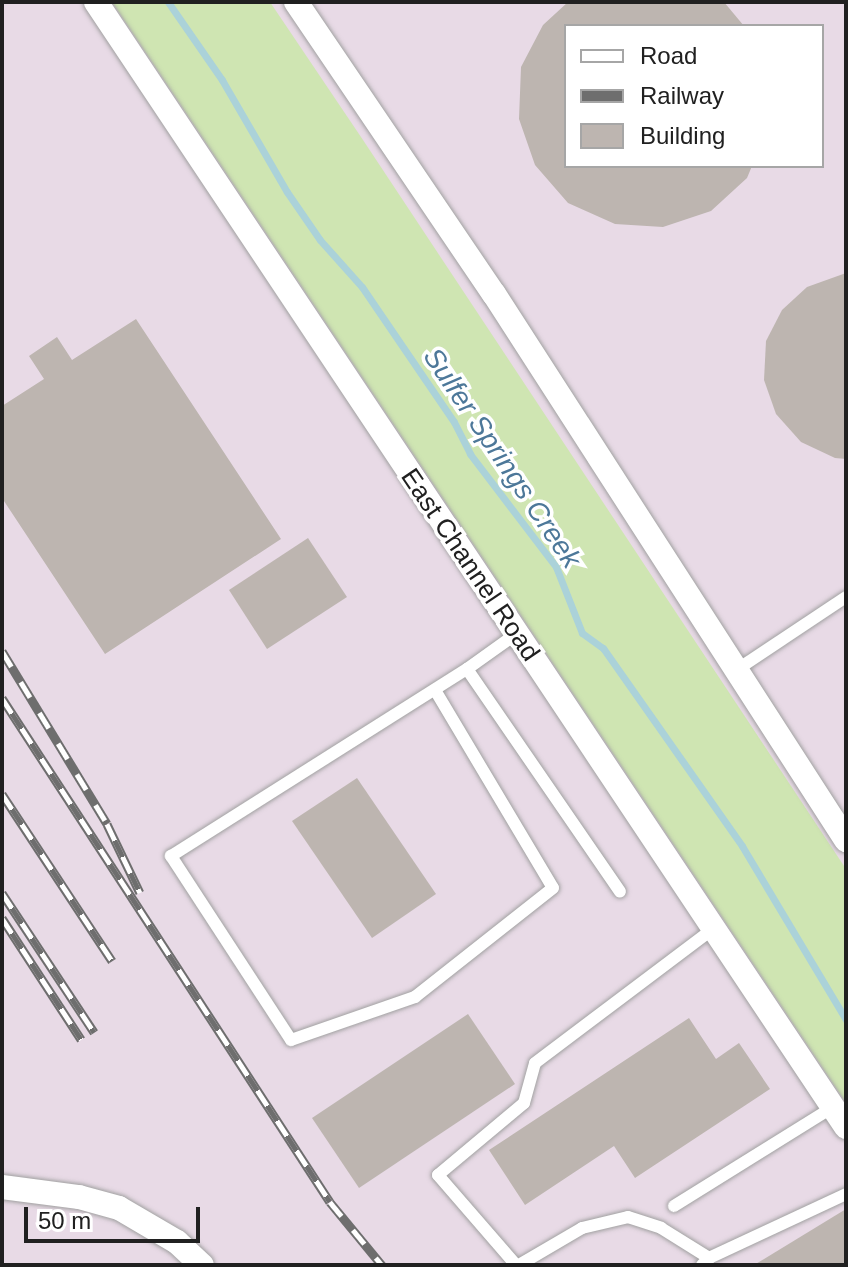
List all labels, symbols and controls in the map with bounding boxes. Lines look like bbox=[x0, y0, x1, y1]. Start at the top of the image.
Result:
legend bbox=[564, 24, 824, 168]
text: Road bbox=[640, 42, 697, 69]
text: Railway bbox=[640, 82, 724, 109]
text: Building bbox=[640, 122, 725, 149]
water label: Sulfer Springs Creek bbox=[416, 342, 588, 574]
street label: East Channel Road bbox=[394, 463, 546, 667]
scale bar bbox=[28, 1191, 204, 1241]
text: 50 m bbox=[38, 1207, 91, 1234]

